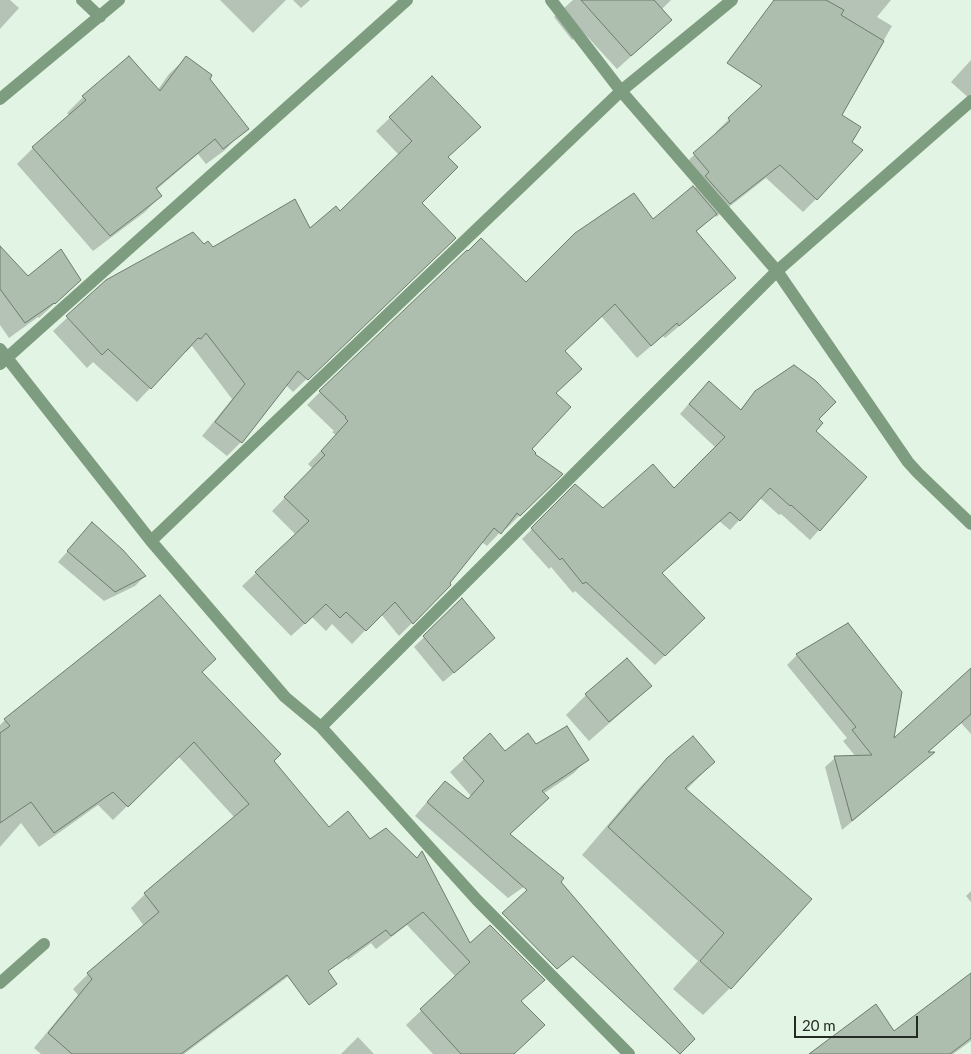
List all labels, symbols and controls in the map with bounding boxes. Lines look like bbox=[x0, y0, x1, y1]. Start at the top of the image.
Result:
scale bar bbox=[796, 1006, 920, 1038]
text: 20 m bbox=[802, 1016, 836, 1034]

